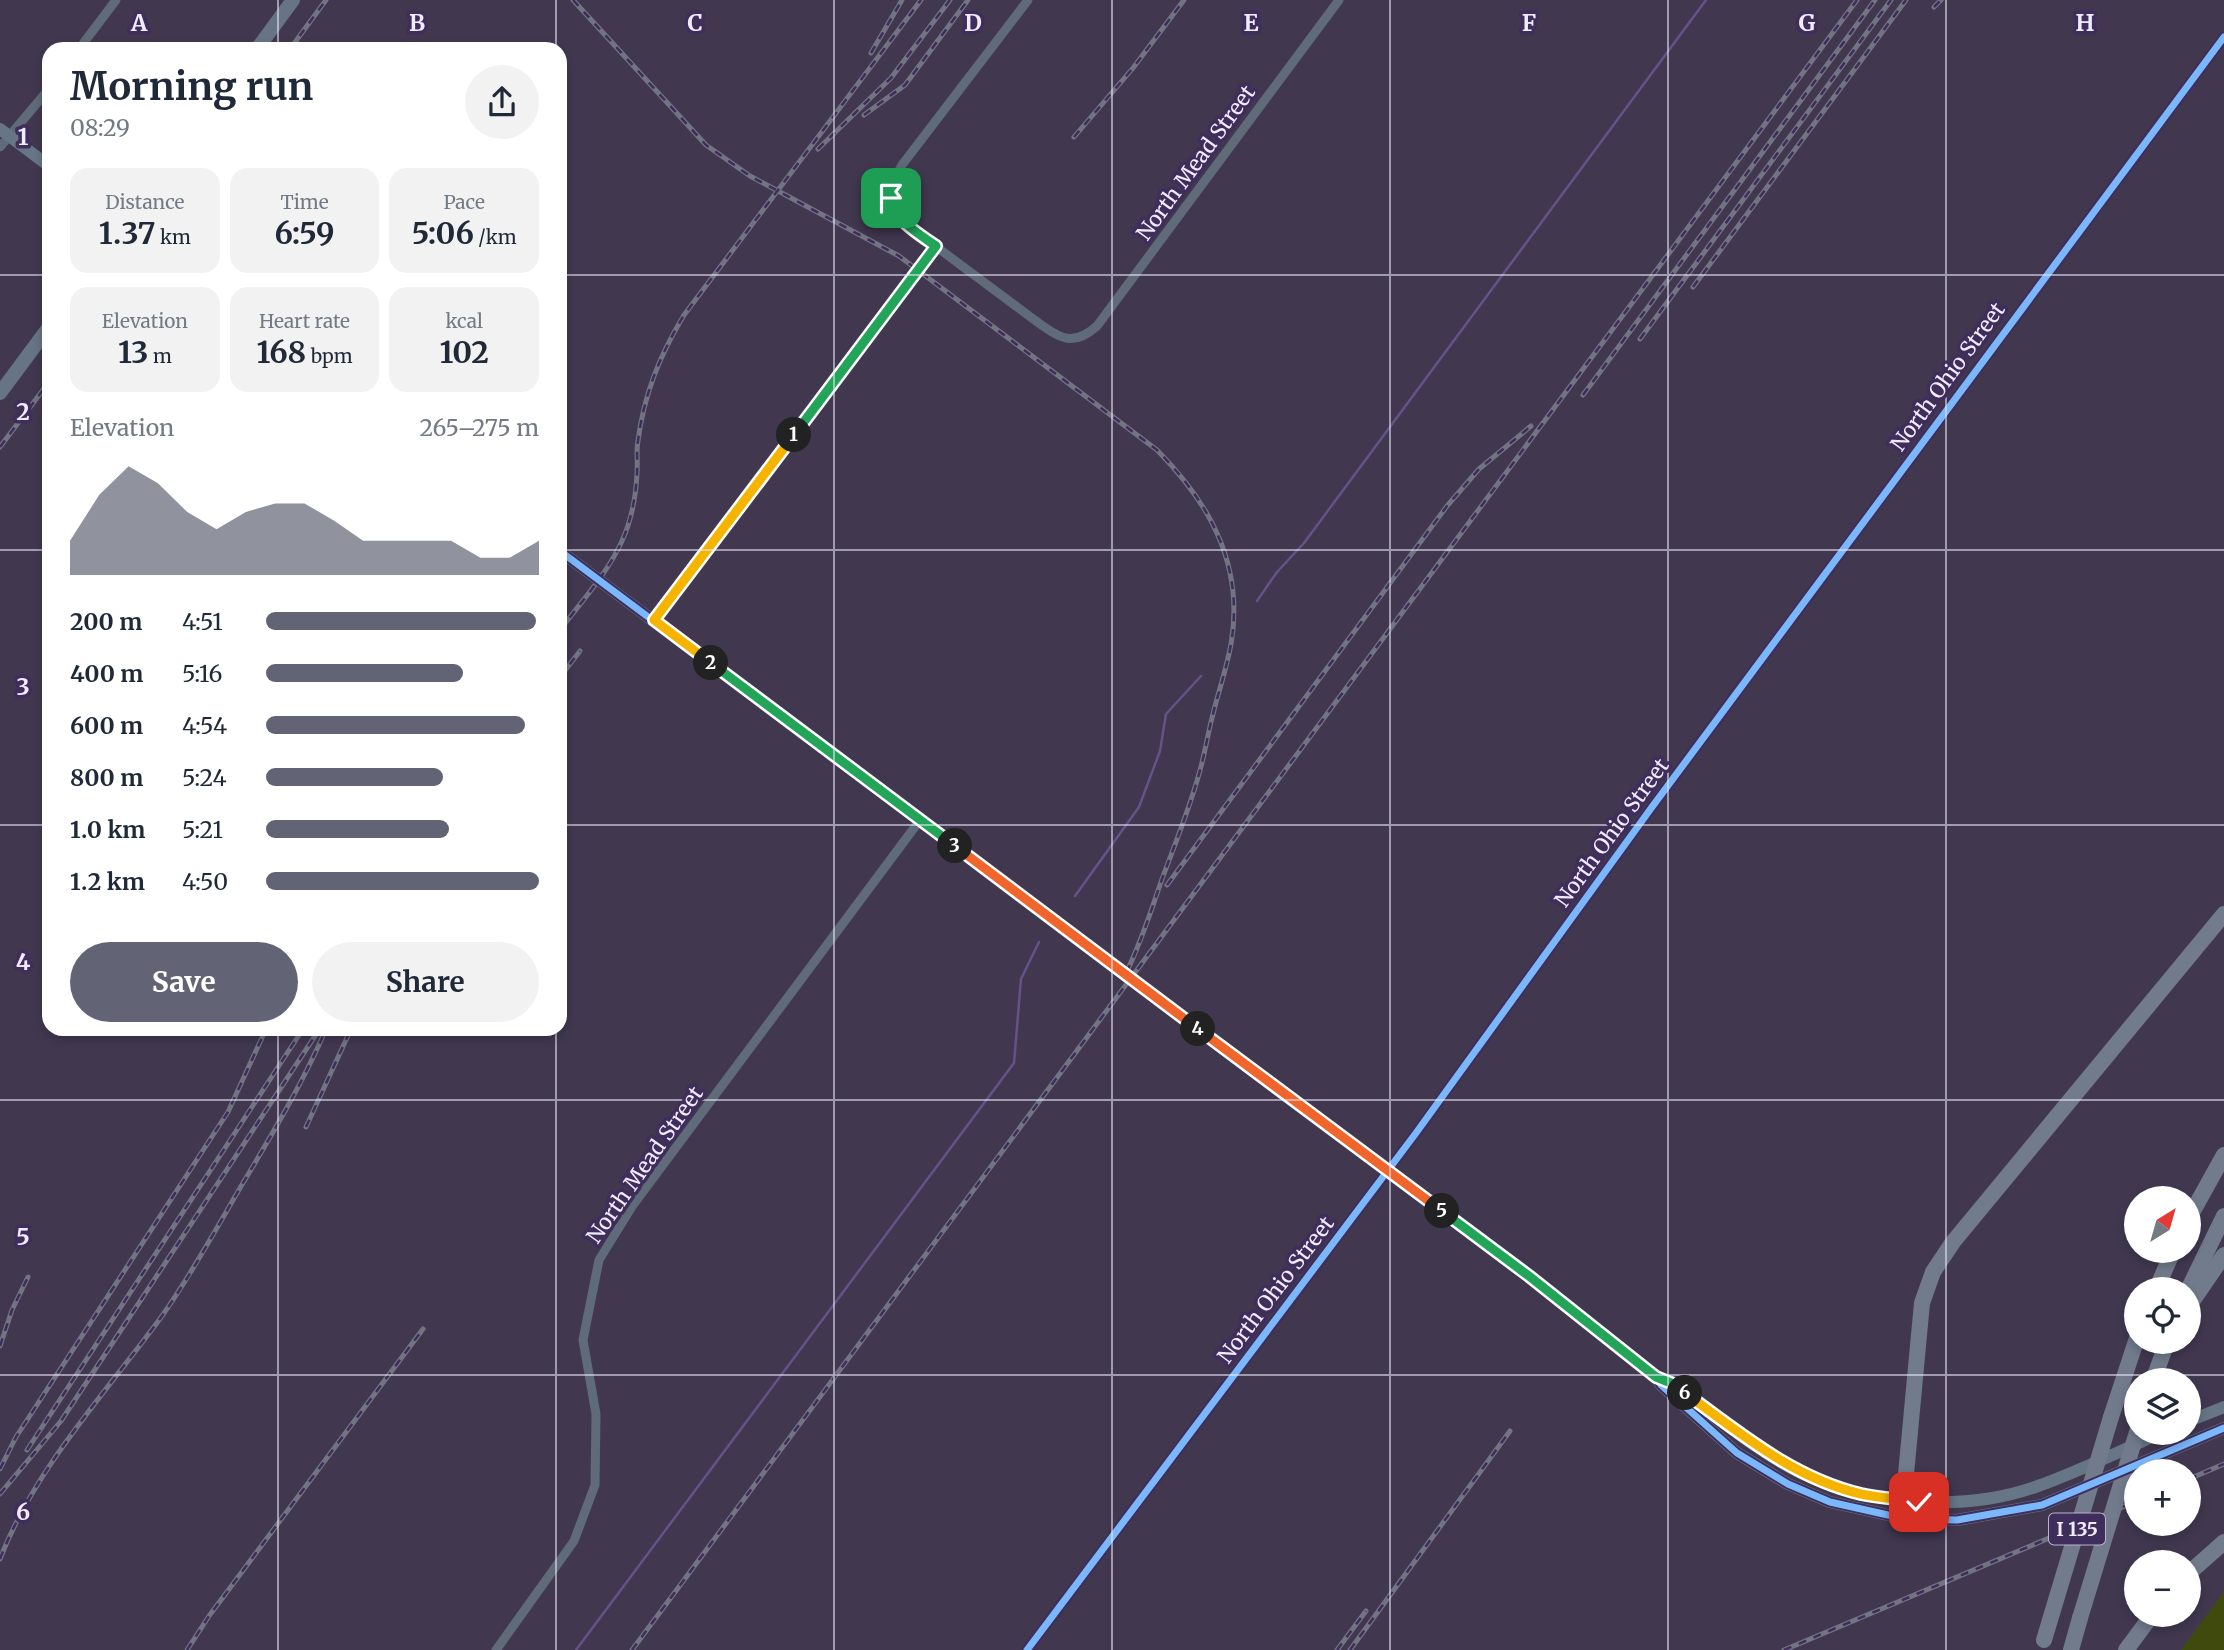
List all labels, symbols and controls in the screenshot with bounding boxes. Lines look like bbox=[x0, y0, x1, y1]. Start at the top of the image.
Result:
text: A bbox=[130, 8, 148, 37]
text: B bbox=[409, 8, 425, 37]
text: C bbox=[687, 8, 703, 37]
text: D bbox=[964, 8, 982, 37]
text: E bbox=[1243, 8, 1259, 37]
text: F bbox=[1522, 8, 1536, 37]
text: G bbox=[1799, 8, 1816, 37]
text: H bbox=[2076, 8, 2095, 37]
text: Morning run bbox=[70, 63, 313, 110]
button: share bbox=[465, 65, 539, 139]
street label: North Mead Street bbox=[1130, 80, 1261, 246]
text: 08:29 bbox=[70, 113, 130, 142]
text: 1 bbox=[18, 122, 29, 151]
pin bbox=[861, 168, 921, 228]
icon: arrive bbox=[872, 179, 910, 217]
text: Distance bbox=[105, 190, 185, 214]
text: Time bbox=[280, 190, 329, 214]
text: Pace bbox=[443, 190, 485, 214]
text: 1.37 bbox=[99, 214, 155, 252]
text: 6:59 bbox=[274, 214, 335, 252]
text: 5:06 bbox=[412, 214, 474, 252]
text: km bbox=[155, 225, 191, 249]
text: /km bbox=[474, 225, 517, 249]
street label: North Ohio Street bbox=[1885, 297, 2011, 456]
text: Elevation bbox=[102, 309, 188, 333]
text: Heart rate bbox=[259, 309, 350, 333]
text: kcal bbox=[445, 309, 483, 333]
text: 13 bbox=[118, 333, 148, 371]
text: 168 bbox=[256, 333, 306, 371]
text: 102 bbox=[440, 333, 489, 371]
text: m bbox=[148, 344, 172, 368]
text: bpm bbox=[306, 344, 353, 368]
text: 2 bbox=[16, 397, 30, 426]
text: Elevation bbox=[70, 413, 174, 442]
text: 265–275 m bbox=[419, 413, 539, 442]
pin: 1 bbox=[776, 418, 812, 452]
text: 1 bbox=[789, 422, 798, 446]
text: 200 m bbox=[70, 607, 142, 636]
text: 4:51 bbox=[182, 607, 223, 636]
pin: 2 bbox=[694, 646, 728, 680]
text: 2 bbox=[705, 650, 716, 674]
text: 400 m bbox=[70, 659, 144, 688]
text: 5:16 bbox=[182, 659, 222, 688]
text: 3 bbox=[16, 672, 30, 701]
text: 600 m bbox=[70, 711, 143, 740]
text: 4:54 bbox=[182, 711, 227, 740]
street label: North Ohio Street bbox=[1549, 753, 1675, 912]
text: 800 m bbox=[70, 763, 143, 792]
text: 5:24 bbox=[182, 763, 227, 792]
text: 1.0 km bbox=[70, 815, 145, 844]
text: 5:21 bbox=[182, 815, 223, 844]
pin: 3 bbox=[937, 828, 972, 864]
text: 3 bbox=[949, 833, 960, 857]
text: 1.2 km bbox=[70, 867, 145, 896]
text: 4:50 bbox=[182, 867, 228, 896]
button: Save bbox=[70, 942, 298, 1022]
button: Share bbox=[312, 942, 539, 1022]
text: 4 bbox=[16, 947, 31, 976]
pin: 4 bbox=[1180, 1012, 1216, 1046]
text: 4 bbox=[1191, 1016, 1204, 1040]
street label: North Mead Street bbox=[580, 1081, 709, 1248]
north arrow bbox=[2124, 1186, 2202, 1264]
map controls bbox=[2124, 1186, 2201, 1627]
pin: 5 bbox=[1424, 1194, 1460, 1228]
text: 5 bbox=[1436, 1198, 1447, 1222]
street label: North Ohio Street bbox=[1211, 1211, 1340, 1369]
text: 5 bbox=[16, 1222, 30, 1251]
button: locate bbox=[2124, 1277, 2201, 1354]
button: layers bbox=[2124, 1368, 2201, 1445]
pin: 6 bbox=[1668, 1376, 1702, 1410]
text: 6 bbox=[1679, 1380, 1690, 1404]
button: + bbox=[2124, 1459, 2201, 1536]
pin bbox=[1889, 1472, 1949, 1532]
icon: check bbox=[1900, 1483, 1938, 1521]
text: 6 bbox=[16, 1497, 30, 1526]
road number: I 135 bbox=[2049, 1513, 2105, 1544]
button: − bbox=[2124, 1550, 2201, 1627]

